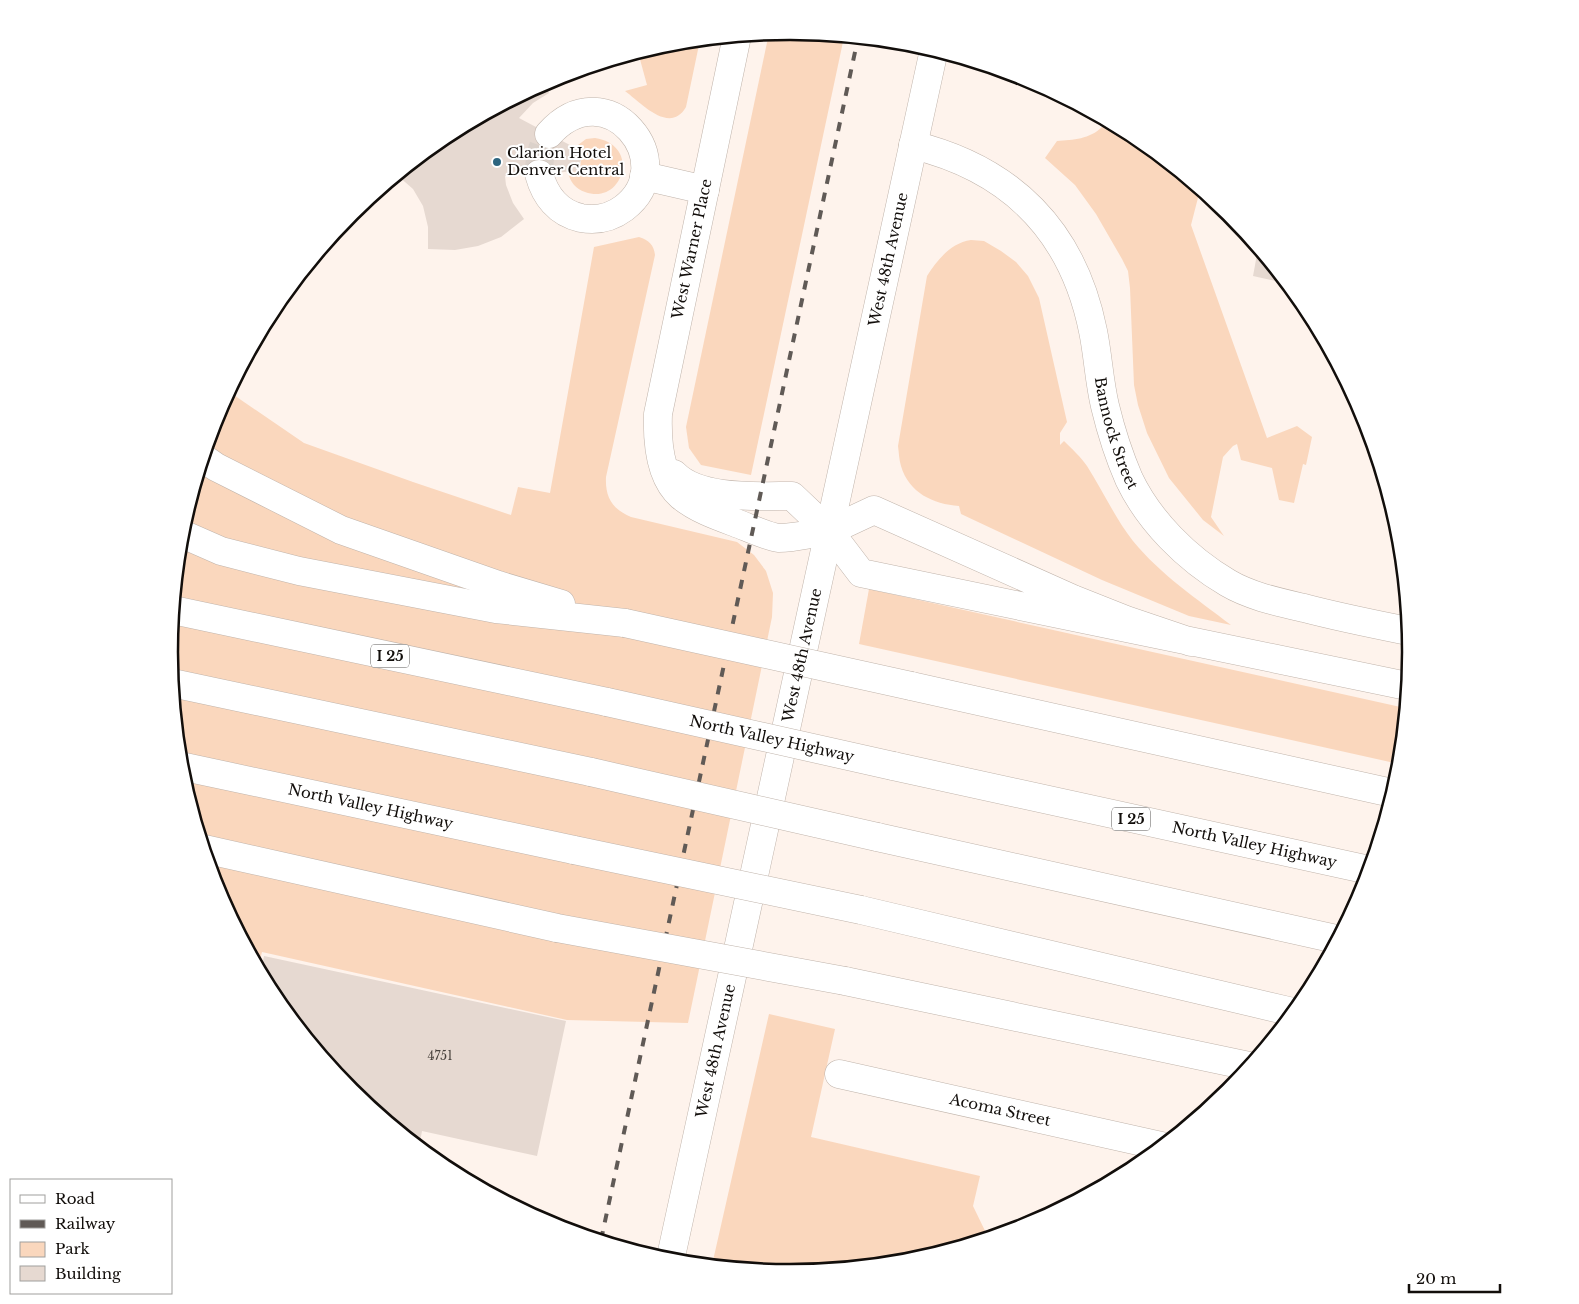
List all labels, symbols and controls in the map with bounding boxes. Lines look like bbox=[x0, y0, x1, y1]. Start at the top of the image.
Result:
place label: Clarion Hotel Denver Central bbox=[507, 143, 624, 179]
marker: Clarion Hotel Denver Central bbox=[491, 156, 503, 168]
street label: West Warner Place bbox=[667, 177, 716, 322]
street label: West 48th Avenue bbox=[864, 191, 912, 329]
street label: Bannock Street bbox=[1091, 375, 1143, 493]
street label: West 48th Avenue bbox=[778, 586, 825, 725]
road number: I 25 bbox=[371, 644, 409, 668]
street label: North Valley Highway bbox=[688, 711, 857, 766]
street label: North Valley Highway bbox=[287, 779, 456, 833]
road number: I 25 bbox=[1112, 808, 1150, 831]
street label: North Valley Highway bbox=[1170, 817, 1339, 872]
street label: West 48th Avenue bbox=[691, 982, 739, 1121]
house number: 4751 bbox=[427, 1048, 453, 1063]
street label: Acoma Street bbox=[947, 1089, 1053, 1130]
legend bbox=[10, 1179, 172, 1294]
text: Road bbox=[55, 1189, 95, 1208]
text: Railway bbox=[55, 1214, 116, 1233]
text: Park bbox=[55, 1239, 91, 1258]
scale bar bbox=[1409, 1262, 1500, 1294]
text: Building bbox=[55, 1264, 122, 1283]
text: 20 m bbox=[1416, 1269, 1456, 1288]

